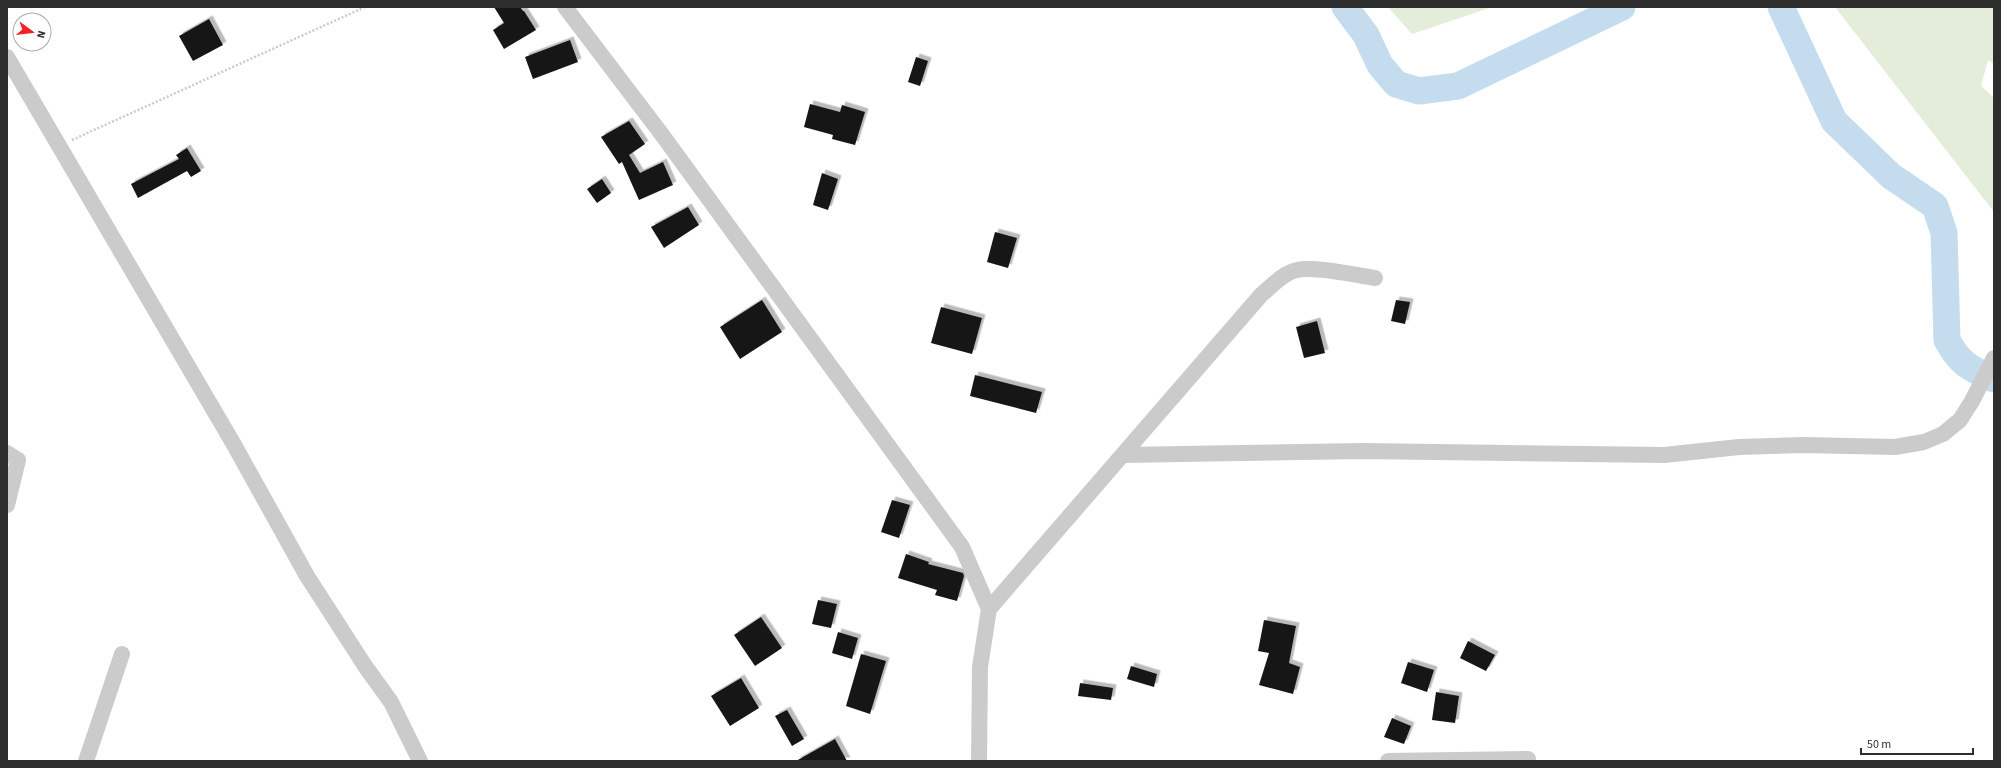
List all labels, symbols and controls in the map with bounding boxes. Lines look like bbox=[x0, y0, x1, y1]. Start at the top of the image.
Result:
north arrow bbox=[12, 12, 52, 52]
text: N bbox=[33, 29, 49, 40]
scale bar bbox=[1861, 730, 1973, 756]
text: 50 m bbox=[1867, 736, 1891, 753]

